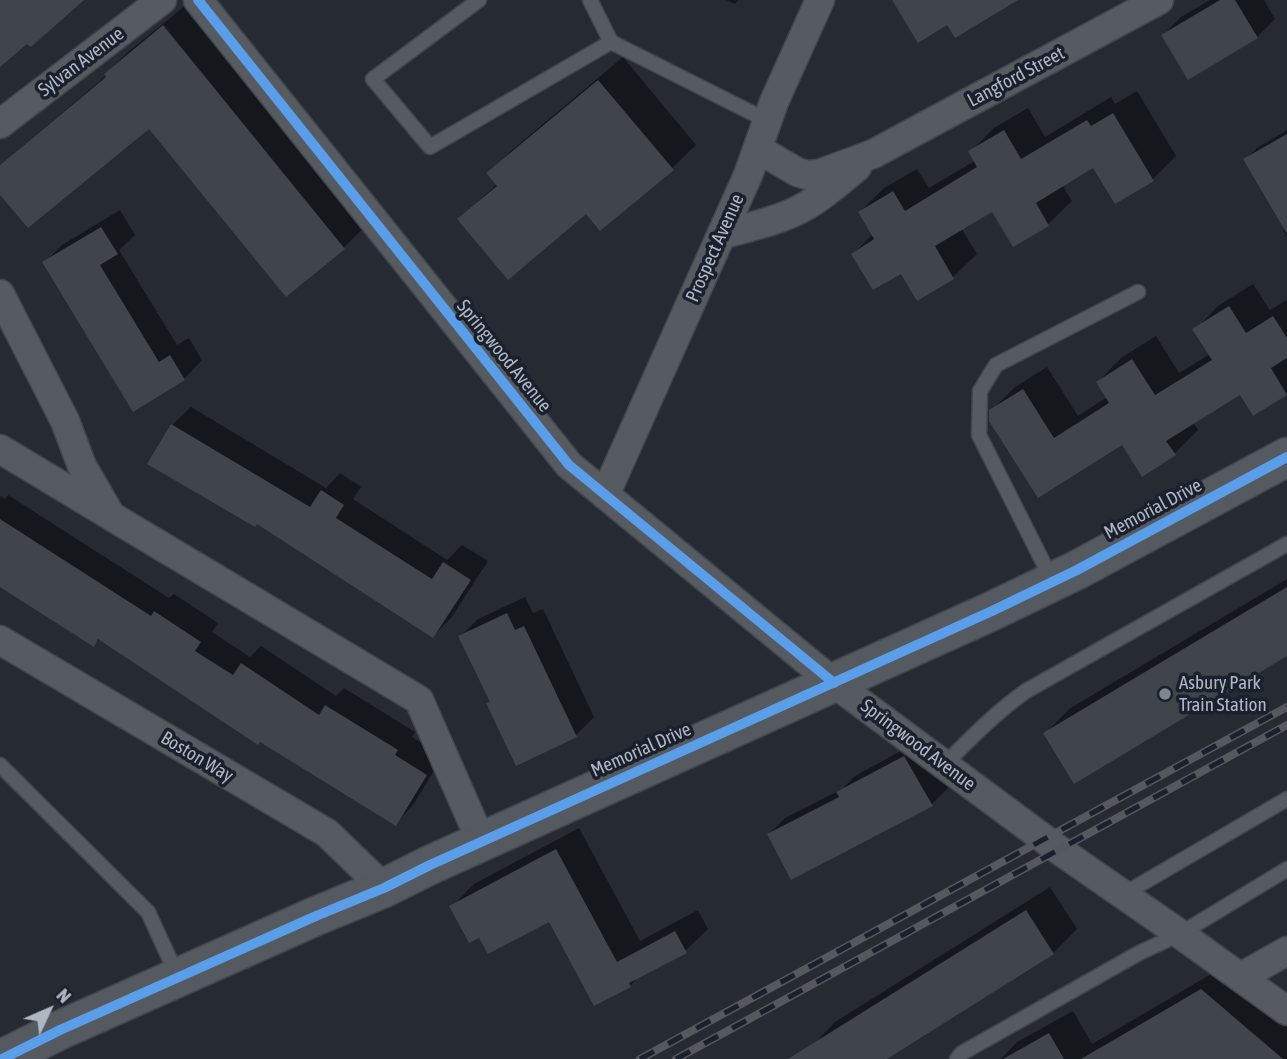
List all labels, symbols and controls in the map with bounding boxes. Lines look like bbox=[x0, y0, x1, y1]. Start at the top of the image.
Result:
street label: Sylvan Avenue bbox=[34, 22, 128, 102]
street label: Langford Street bbox=[964, 42, 1068, 112]
street label: Prospect Avenue bbox=[681, 190, 749, 306]
street label: Springwood Avenue bbox=[452, 295, 556, 417]
street label: Memorial Drive bbox=[1100, 474, 1206, 544]
place label: Asbury Park Train Station bbox=[1179, 672, 1267, 716]
marker: Asbury Park Train Station bbox=[1157, 686, 1173, 702]
street label: Springwood Avenue bbox=[856, 695, 980, 795]
street label: Memorial Drive bbox=[587, 718, 695, 782]
street label: Boston Way bbox=[157, 726, 237, 788]
north arrow bbox=[14, 975, 84, 1045]
text: N bbox=[52, 984, 76, 1007]

